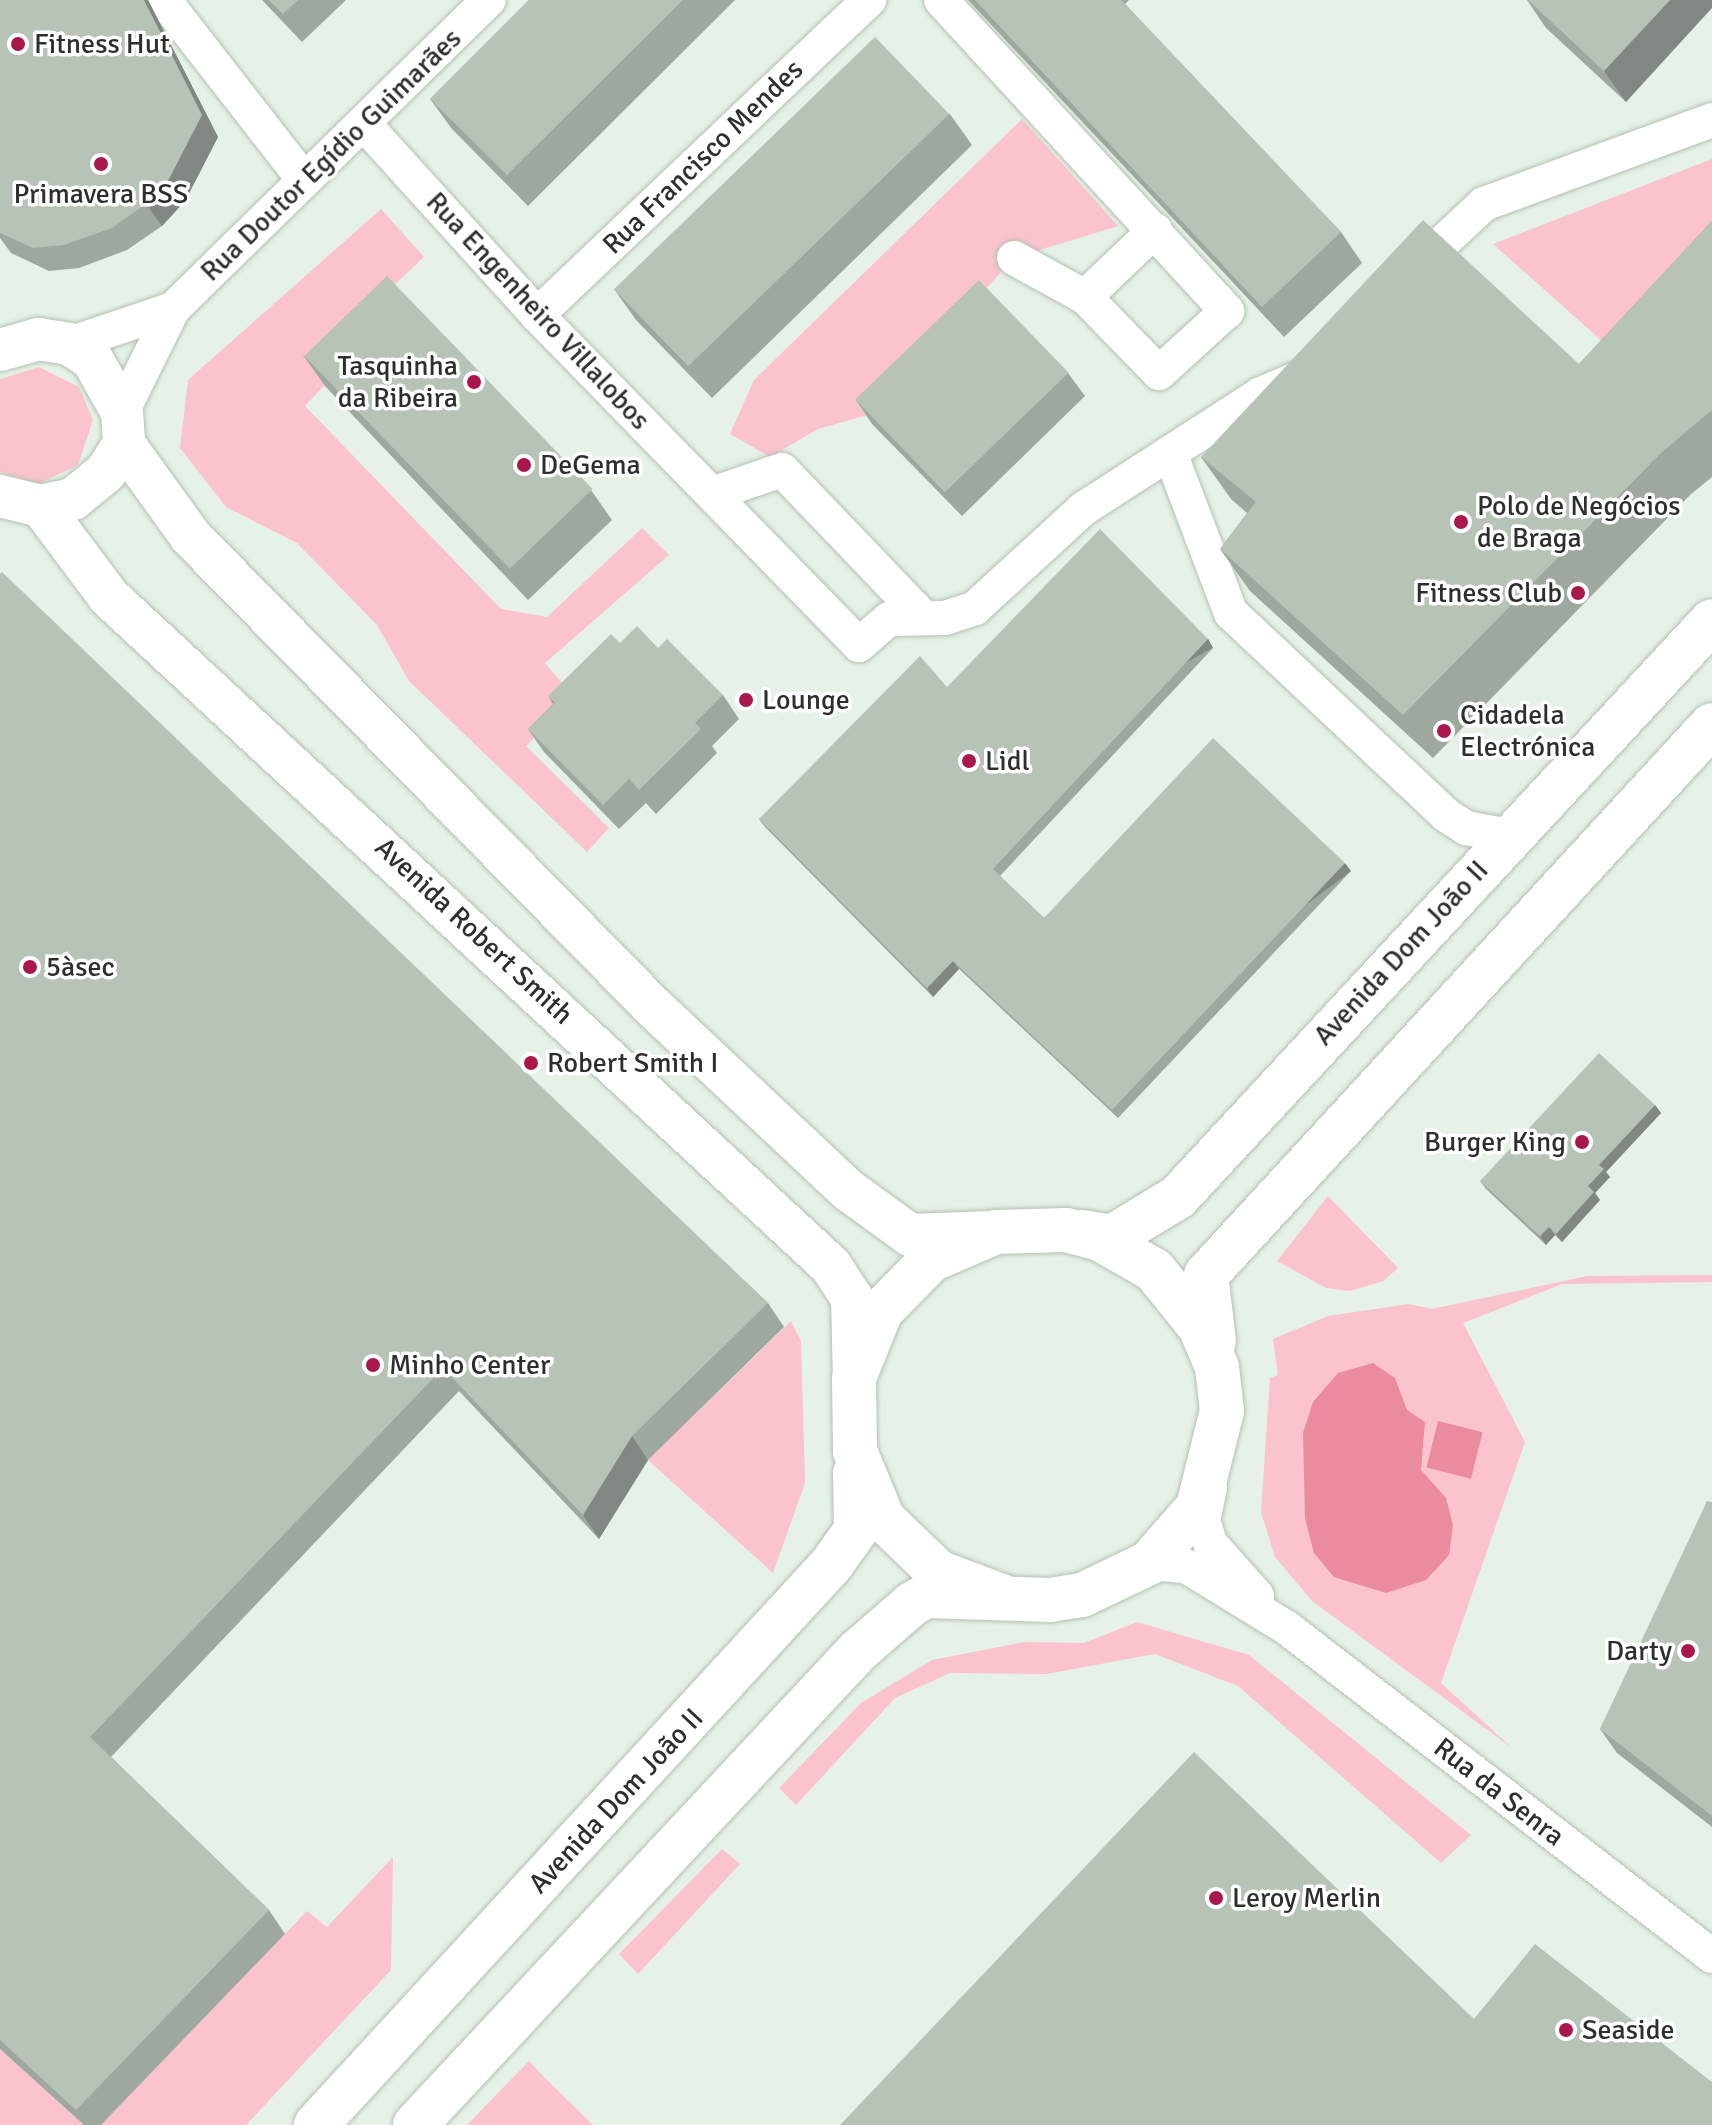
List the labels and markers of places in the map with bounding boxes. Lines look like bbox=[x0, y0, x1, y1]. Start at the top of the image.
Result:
place label: Fitness Hut bbox=[34, 27, 170, 61]
marker: Fitness Hut bbox=[9, 35, 27, 53]
marker: Primavera BSS bbox=[92, 155, 110, 173]
place label: Primavera BSS bbox=[14, 177, 188, 211]
place label: Tasquinha da Ribeira bbox=[338, 349, 458, 415]
marker: Tasquinha da Ribeira bbox=[465, 373, 483, 391]
place label: DeGema bbox=[540, 448, 641, 482]
marker: DeGema bbox=[515, 456, 533, 474]
place label: Polo de Negócios de Braga bbox=[1477, 489, 1681, 555]
marker: Polo de Negócios de Braga bbox=[1452, 513, 1470, 531]
place label: Fitness Club bbox=[1415, 576, 1562, 610]
marker: Fitness Club bbox=[1569, 584, 1587, 602]
place label: Lounge bbox=[762, 683, 850, 717]
marker: Lounge bbox=[737, 691, 755, 709]
place label: Cidadela Electrónica bbox=[1460, 698, 1595, 764]
marker: Cidadela Electrónica bbox=[1435, 722, 1453, 740]
place label: Lidl bbox=[985, 744, 1030, 778]
marker: Lidl bbox=[960, 752, 978, 770]
place label: 5àsec bbox=[46, 950, 115, 984]
marker: 5àsec bbox=[21, 958, 39, 976]
place label: Robert Smith I bbox=[547, 1046, 718, 1080]
marker: Robert Smith I bbox=[522, 1054, 540, 1072]
place label: Burger King bbox=[1424, 1125, 1566, 1159]
marker: Burger King bbox=[1573, 1133, 1591, 1151]
place label: Minho Center bbox=[389, 1348, 550, 1382]
marker: Minho Center bbox=[364, 1356, 382, 1374]
place label: Darty bbox=[1606, 1634, 1672, 1668]
marker: Darty bbox=[1679, 1642, 1697, 1660]
place label: Leroy Merlin bbox=[1232, 1881, 1381, 1915]
marker: Leroy Merlin bbox=[1207, 1889, 1225, 1907]
place label: Seaside bbox=[1582, 2013, 1675, 2047]
marker: Seaside bbox=[1557, 2021, 1575, 2039]

